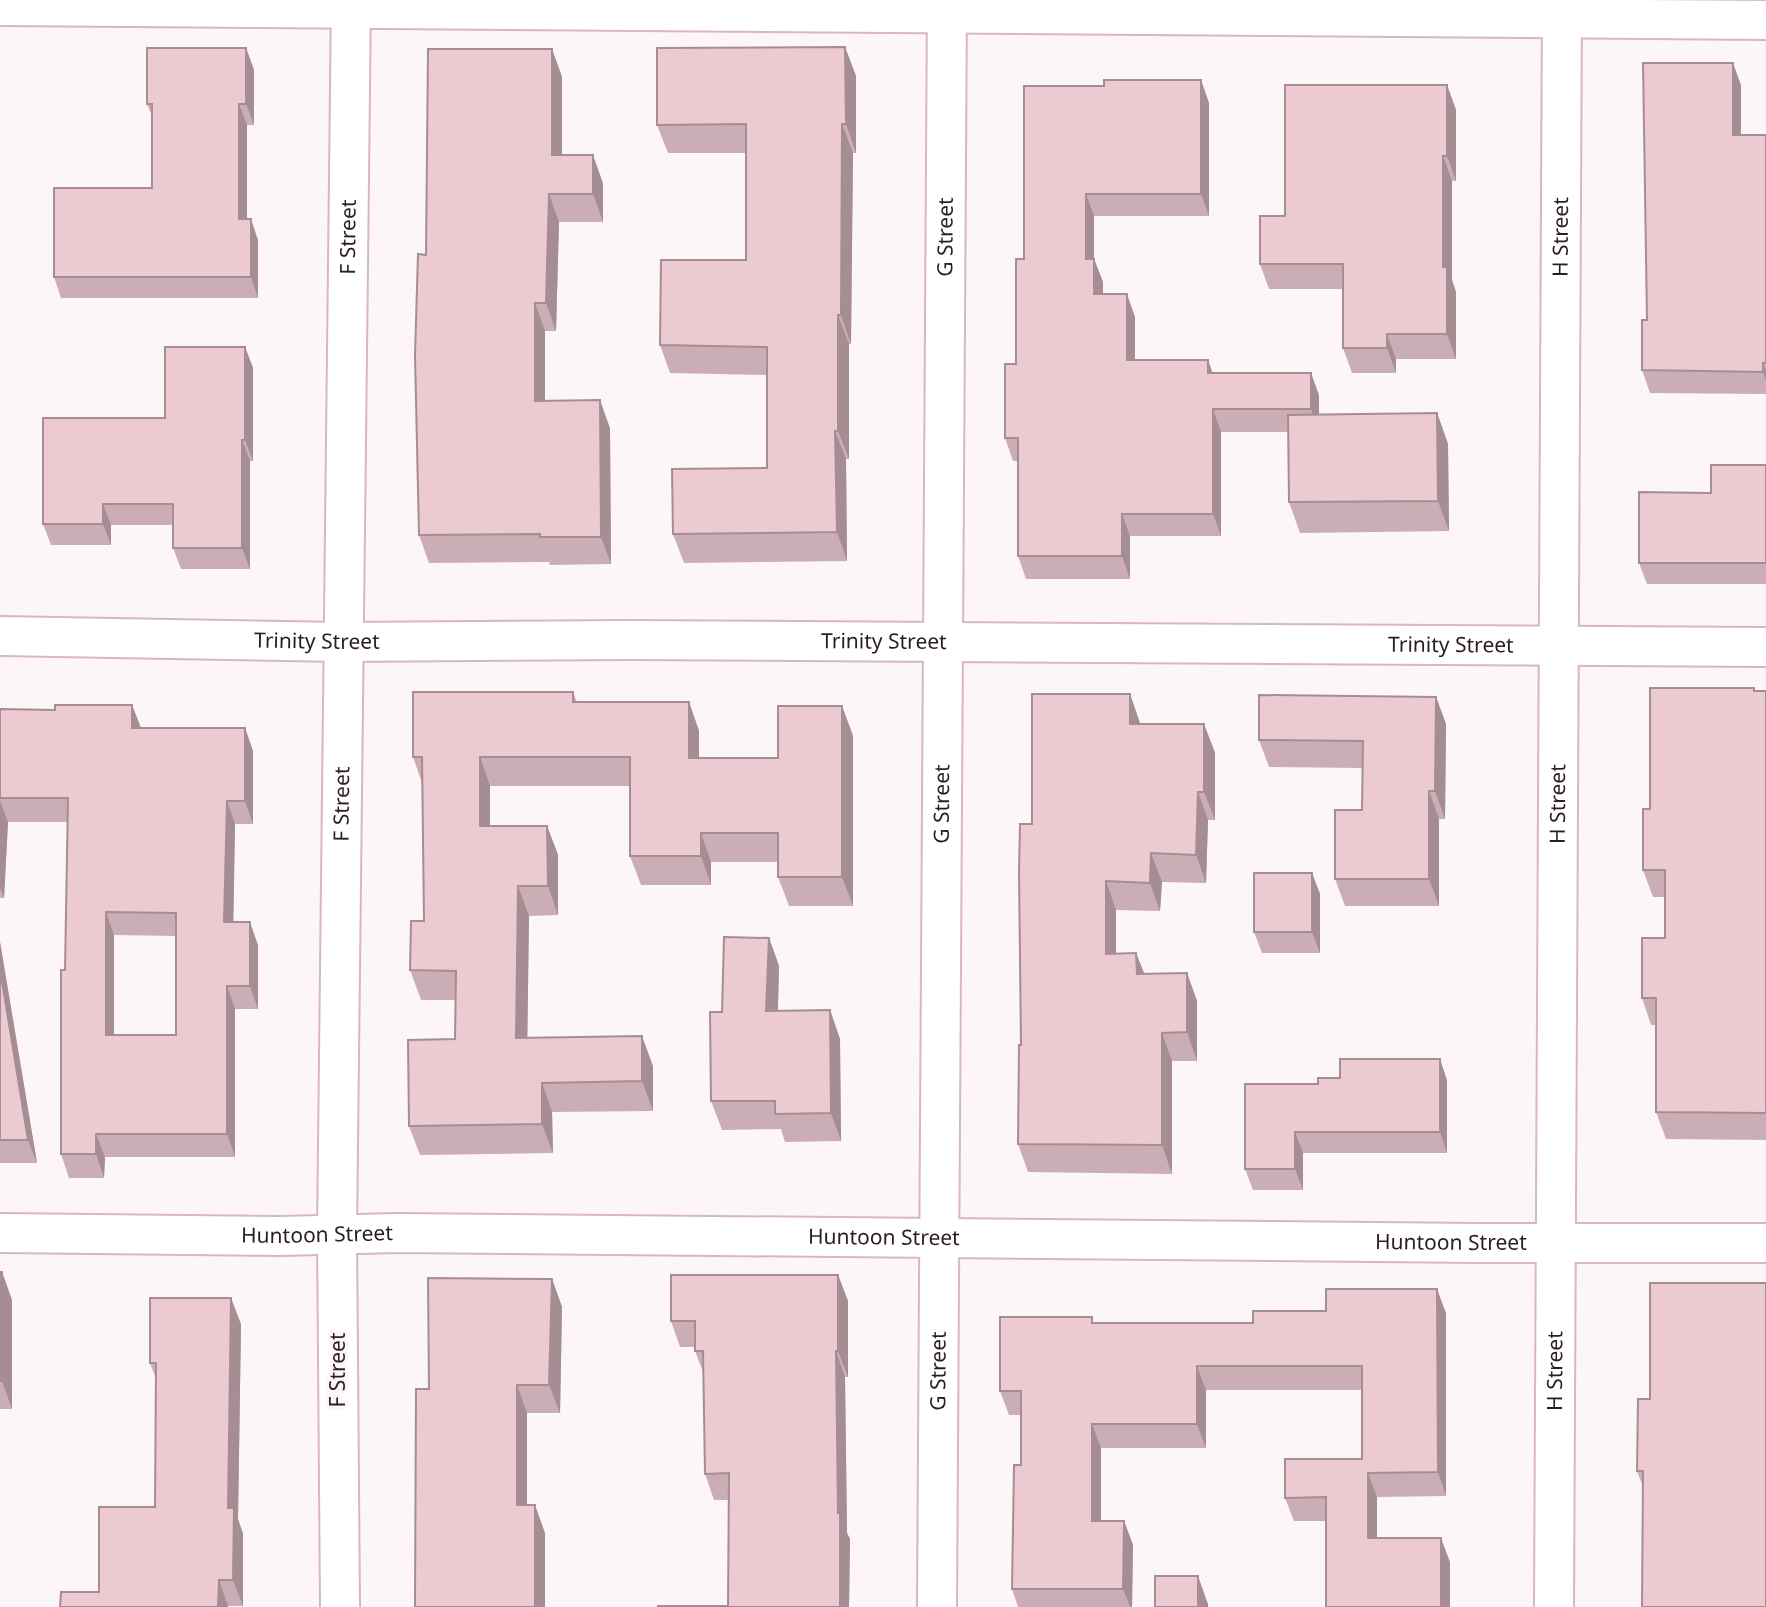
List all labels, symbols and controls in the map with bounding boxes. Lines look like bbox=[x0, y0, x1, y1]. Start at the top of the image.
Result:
street label: G Street bbox=[930, 197, 959, 277]
street label: H Street bbox=[1546, 197, 1574, 277]
street label: F Street bbox=[333, 199, 362, 275]
street label: Trinity Street bbox=[254, 625, 380, 655]
street label: Trinity Street bbox=[821, 626, 947, 655]
street label: Trinity Street bbox=[1388, 630, 1514, 658]
street label: G Street bbox=[927, 764, 955, 844]
street label: H Street bbox=[1543, 764, 1571, 844]
street label: F Street bbox=[326, 766, 355, 842]
street label: Huntoon Street bbox=[241, 1218, 394, 1249]
street label: Huntoon Street bbox=[808, 1222, 960, 1251]
street label: Huntoon Street bbox=[1375, 1227, 1527, 1256]
street label: G Street bbox=[923, 1331, 952, 1411]
street label: H Street bbox=[1540, 1331, 1568, 1411]
street label: F Street bbox=[323, 1332, 351, 1408]

